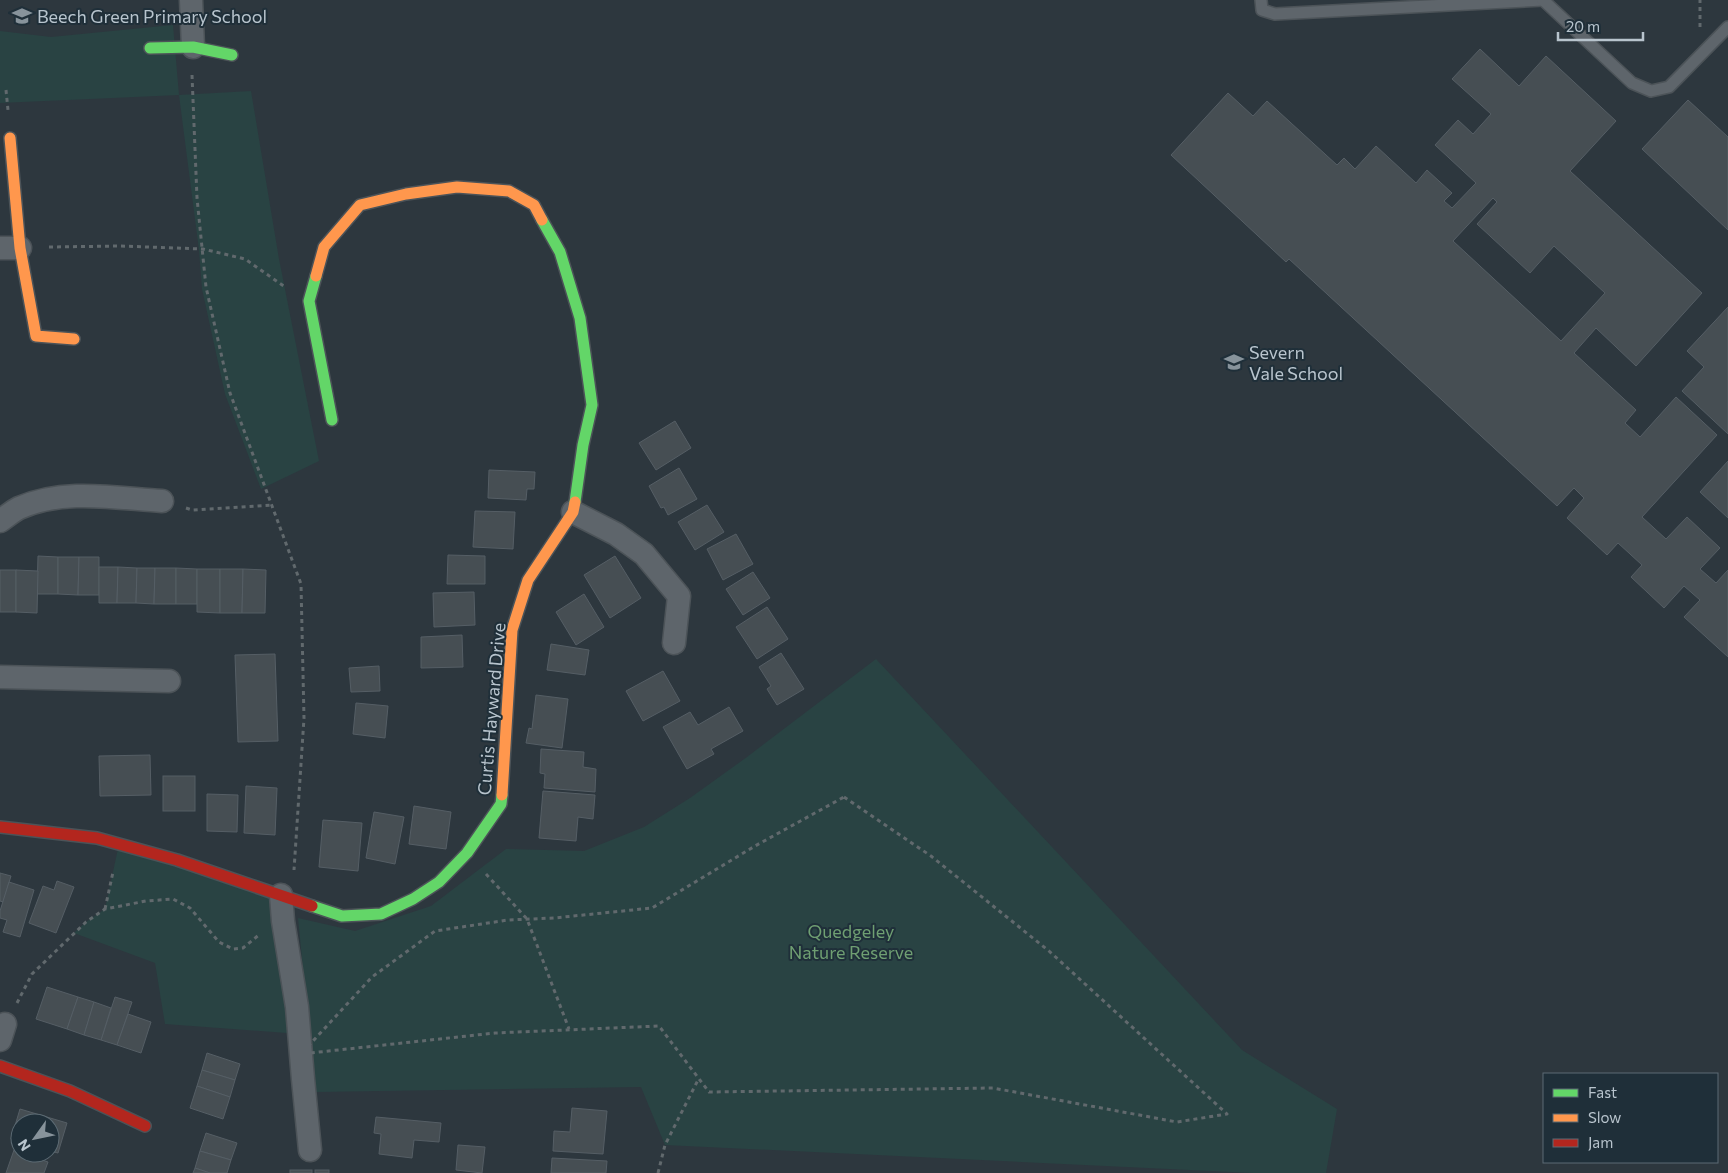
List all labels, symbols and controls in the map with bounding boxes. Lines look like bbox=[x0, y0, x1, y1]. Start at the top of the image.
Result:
school or university icon: Beech Green Primary School bbox=[11, 5, 33, 27]
place label: Beech Green Primary School bbox=[37, 5, 267, 27]
scale bar bbox=[1558, 10, 1643, 42]
text: 20 m bbox=[1566, 17, 1600, 35]
place label: Severn Vale School bbox=[1249, 341, 1343, 384]
school or university icon: Severn Vale School bbox=[1223, 351, 1245, 373]
street label: Curtis Hayward Drive bbox=[472, 622, 510, 796]
park label: Quedgeley Nature Reserve bbox=[789, 920, 913, 963]
legend bbox=[1543, 1073, 1718, 1163]
text: Fast bbox=[1588, 1083, 1617, 1101]
text: Slow bbox=[1588, 1108, 1621, 1126]
north arrow bbox=[10, 1113, 60, 1163]
text: Jam bbox=[1588, 1133, 1613, 1151]
text: N bbox=[14, 1136, 34, 1154]

